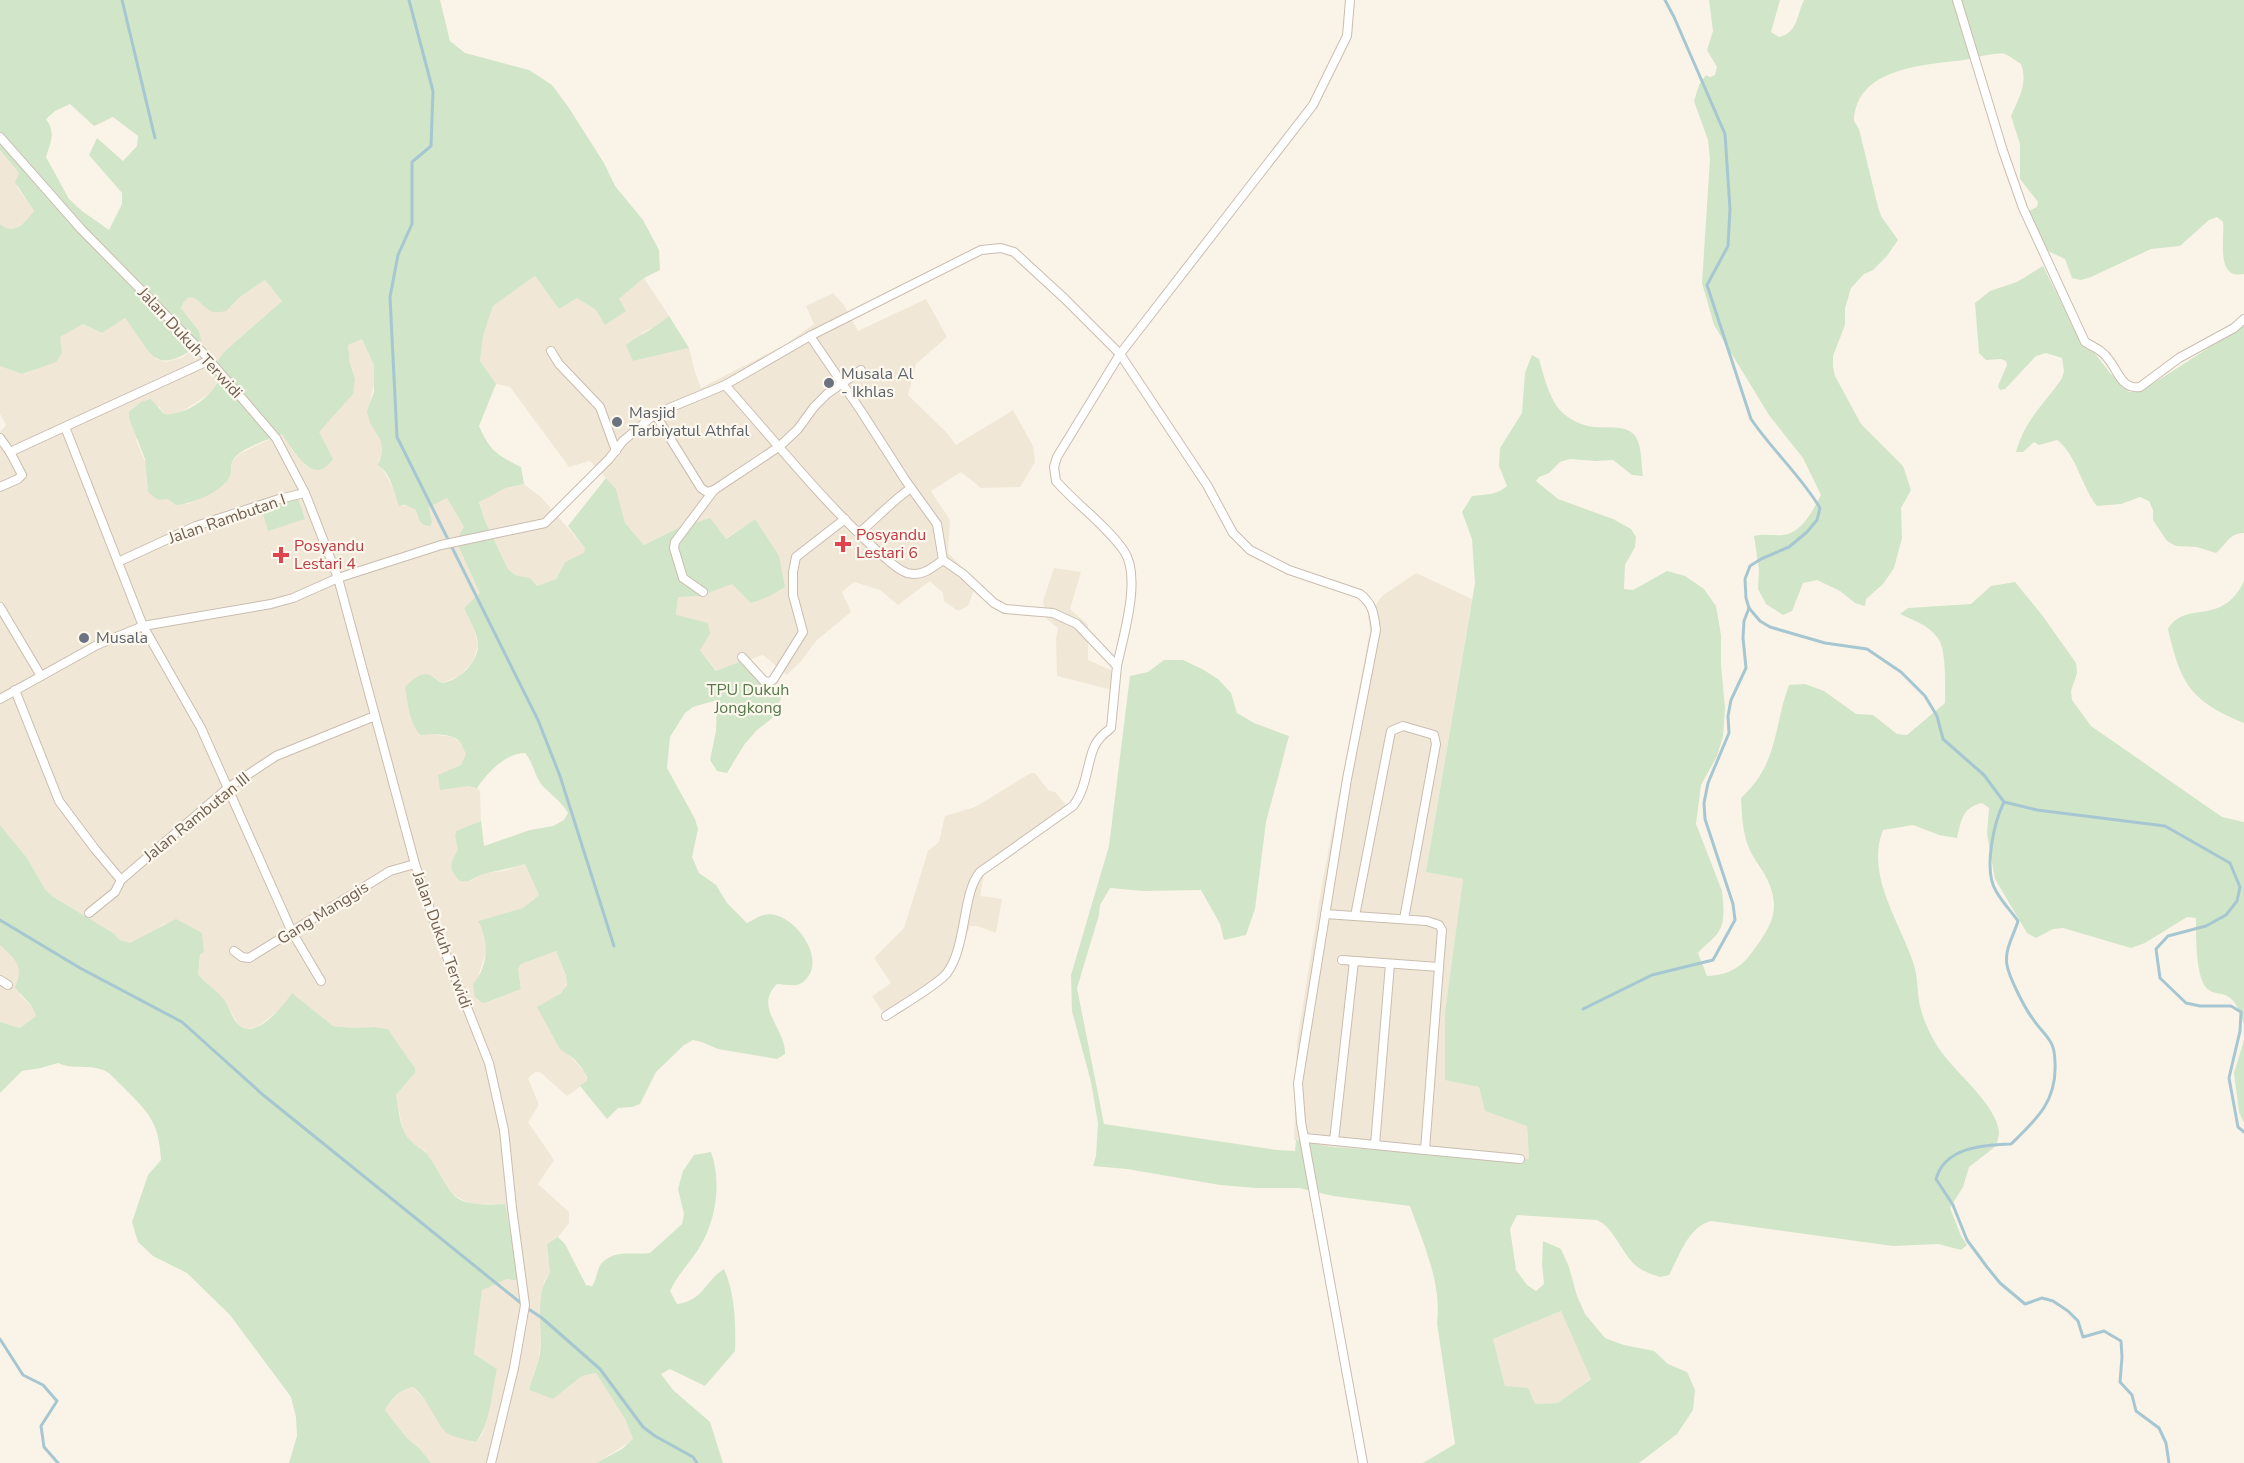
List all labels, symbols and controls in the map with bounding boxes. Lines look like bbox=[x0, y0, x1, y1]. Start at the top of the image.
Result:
street label: Jalan Dukuh Terwidi bbox=[132, 282, 247, 403]
place label: Musala Al - Ikhlas bbox=[841, 363, 914, 403]
marker: Musala Al - Ikhlas bbox=[822, 376, 836, 390]
place label: Masjid Tarbiyatul Athfal bbox=[629, 402, 750, 442]
marker: Masjid Tarbiyatul Athfal bbox=[610, 415, 624, 429]
street label: Jalan Rambutan I bbox=[165, 489, 289, 550]
place label: Posyandu Lestari 6 bbox=[856, 524, 926, 564]
place label: Posyandu Lestari 4 bbox=[294, 535, 364, 575]
marker: Posyandu Lestari 6 bbox=[834, 535, 852, 553]
marker: Posyandu Lestari 4 bbox=[272, 546, 290, 564]
place label: Musala bbox=[96, 627, 148, 649]
marker: Musala bbox=[77, 631, 91, 645]
park label: TPU Dukuh Jongkong bbox=[707, 679, 789, 719]
street label: Jalan Rambutan III bbox=[138, 767, 255, 867]
street label: Jalan Dukuh Terwidi bbox=[407, 867, 477, 1012]
street label: Gang Manggis bbox=[273, 876, 373, 950]

